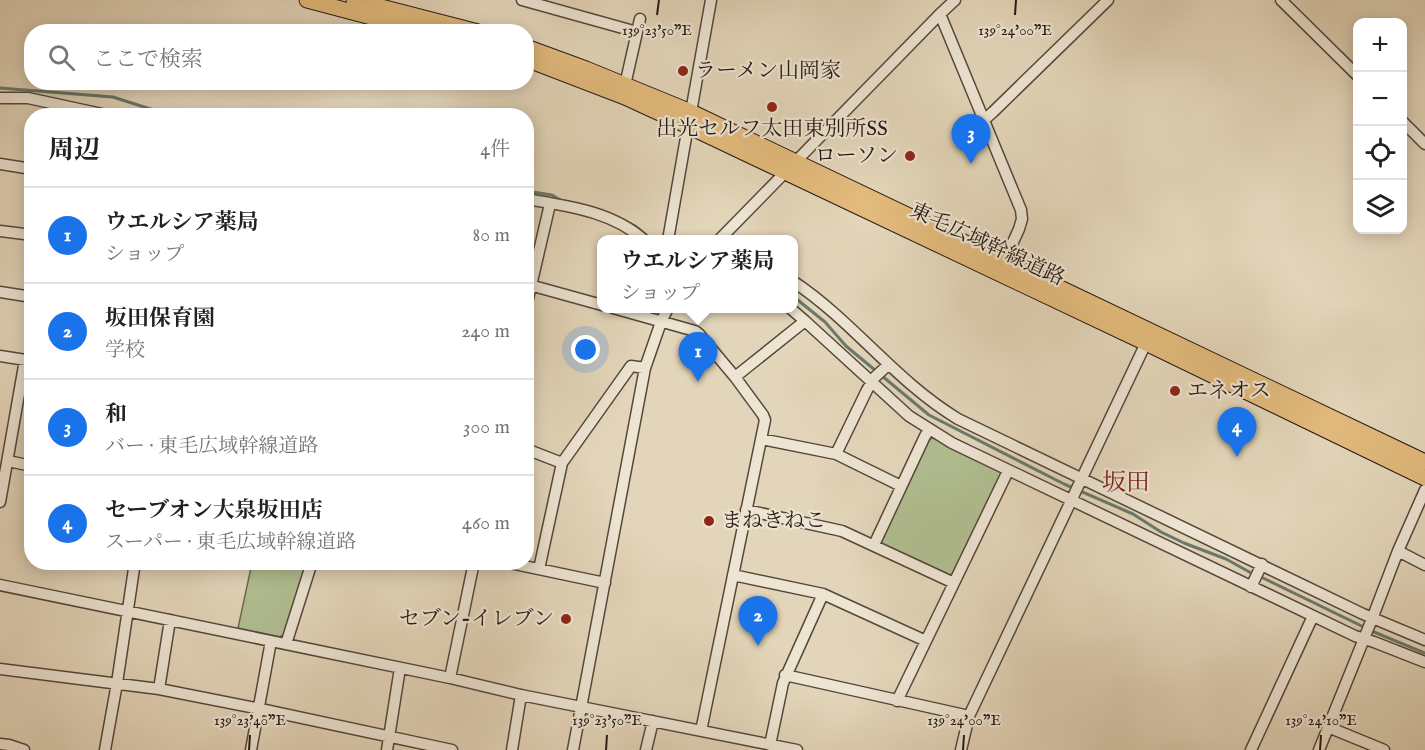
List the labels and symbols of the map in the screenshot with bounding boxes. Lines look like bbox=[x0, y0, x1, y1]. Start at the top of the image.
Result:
text: 139°23'50"E bbox=[622, 21, 692, 40]
text: 139°24'00"E bbox=[978, 21, 1052, 40]
place label: ラーメン山岡家 bbox=[695, 58, 841, 85]
marker: ラーメン山岡家 bbox=[676, 64, 690, 78]
marker: 出光セルフ太田東別所SS bbox=[765, 100, 779, 114]
pin: 3 bbox=[952, 114, 990, 164]
place label: 出光セルフ太田東別所SS bbox=[656, 116, 888, 143]
place label: ローソン bbox=[815, 143, 898, 170]
marker: ローソン bbox=[903, 149, 917, 163]
street label: 東毛広域幹線道路 bbox=[905, 197, 1069, 293]
pin: 1 bbox=[678, 332, 718, 382]
your location bbox=[571, 335, 600, 364]
place label: エネオス bbox=[1187, 378, 1271, 405]
marker: エネオス bbox=[1168, 384, 1182, 398]
pin: 4 bbox=[1218, 408, 1256, 457]
district label: 坂田 bbox=[1102, 468, 1150, 499]
place label: まねきねこ bbox=[721, 508, 826, 535]
marker: まねきねこ bbox=[702, 514, 716, 528]
pin: 2 bbox=[738, 596, 777, 646]
place label: セブン-イレブン bbox=[399, 606, 554, 633]
marker: セブン-イレブン bbox=[559, 612, 573, 626]
text: 139°23'40"E bbox=[214, 711, 286, 730]
text: 139°23'50"E bbox=[572, 711, 642, 730]
text: 139°24'00"E bbox=[927, 711, 1001, 730]
text: 139°24'10"E bbox=[1285, 711, 1357, 730]

